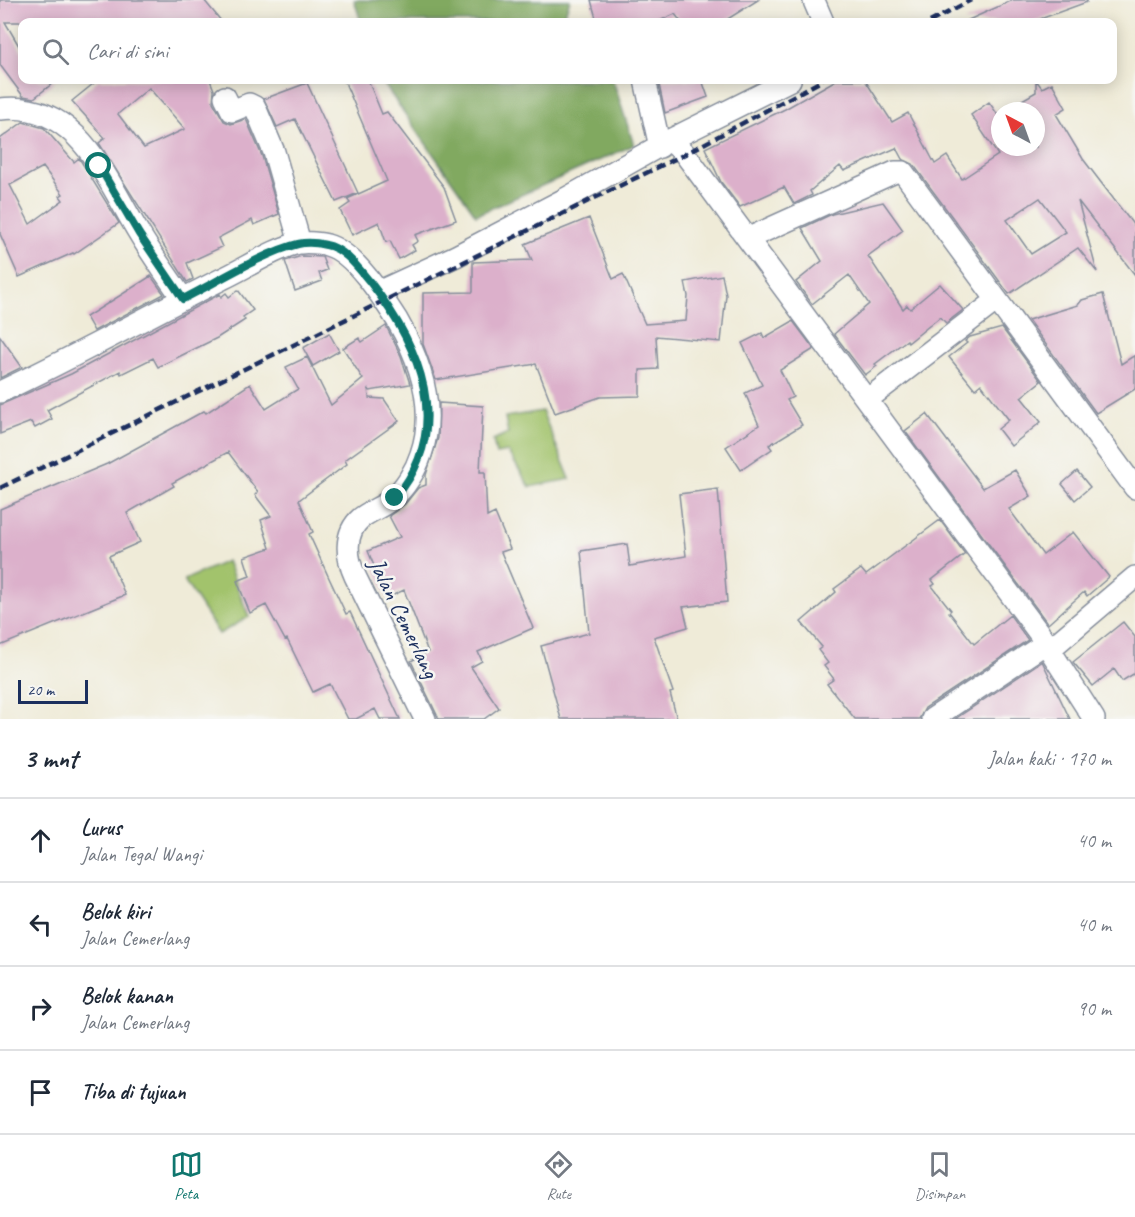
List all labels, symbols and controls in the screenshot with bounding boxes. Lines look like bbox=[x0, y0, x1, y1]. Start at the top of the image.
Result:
search box bbox=[18, 18, 1117, 84]
icon: search bbox=[39, 35, 72, 68]
text: Cari di sini bbox=[87, 37, 168, 65]
north arrow bbox=[991, 102, 1045, 156]
route start bbox=[85, 152, 111, 178]
route end bbox=[381, 484, 407, 510]
street label: Jalan Cemerlang bbox=[362, 552, 447, 684]
scale bar bbox=[18, 677, 88, 704]
text: 20 m bbox=[27, 680, 54, 700]
text: 3 mnt bbox=[24, 742, 77, 775]
text: Jalan kaki · 170 m bbox=[988, 746, 1111, 771]
text: Lurus bbox=[81, 814, 121, 842]
icon: ahead bbox=[24, 824, 57, 857]
text: 40 m bbox=[1077, 828, 1111, 853]
text: Jalan Tegal Wangi bbox=[81, 842, 202, 867]
text: Belok kiri bbox=[81, 898, 150, 926]
icon: left bbox=[24, 908, 57, 941]
text: 40 m bbox=[1077, 912, 1111, 937]
text: Jalan Cemerlang bbox=[81, 926, 189, 951]
text: Belok kanan bbox=[81, 982, 173, 1010]
icon: right bbox=[24, 992, 57, 1025]
text: 90 m bbox=[1077, 996, 1111, 1021]
text: Jalan Cemerlang bbox=[81, 1010, 189, 1035]
icon: arrive bbox=[24, 1076, 57, 1109]
text: Tiba di tujuan bbox=[81, 1078, 186, 1106]
tab: Peta bbox=[170, 1148, 203, 1204]
tab: Rute bbox=[542, 1148, 575, 1204]
tab: Disimpan bbox=[915, 1148, 965, 1204]

